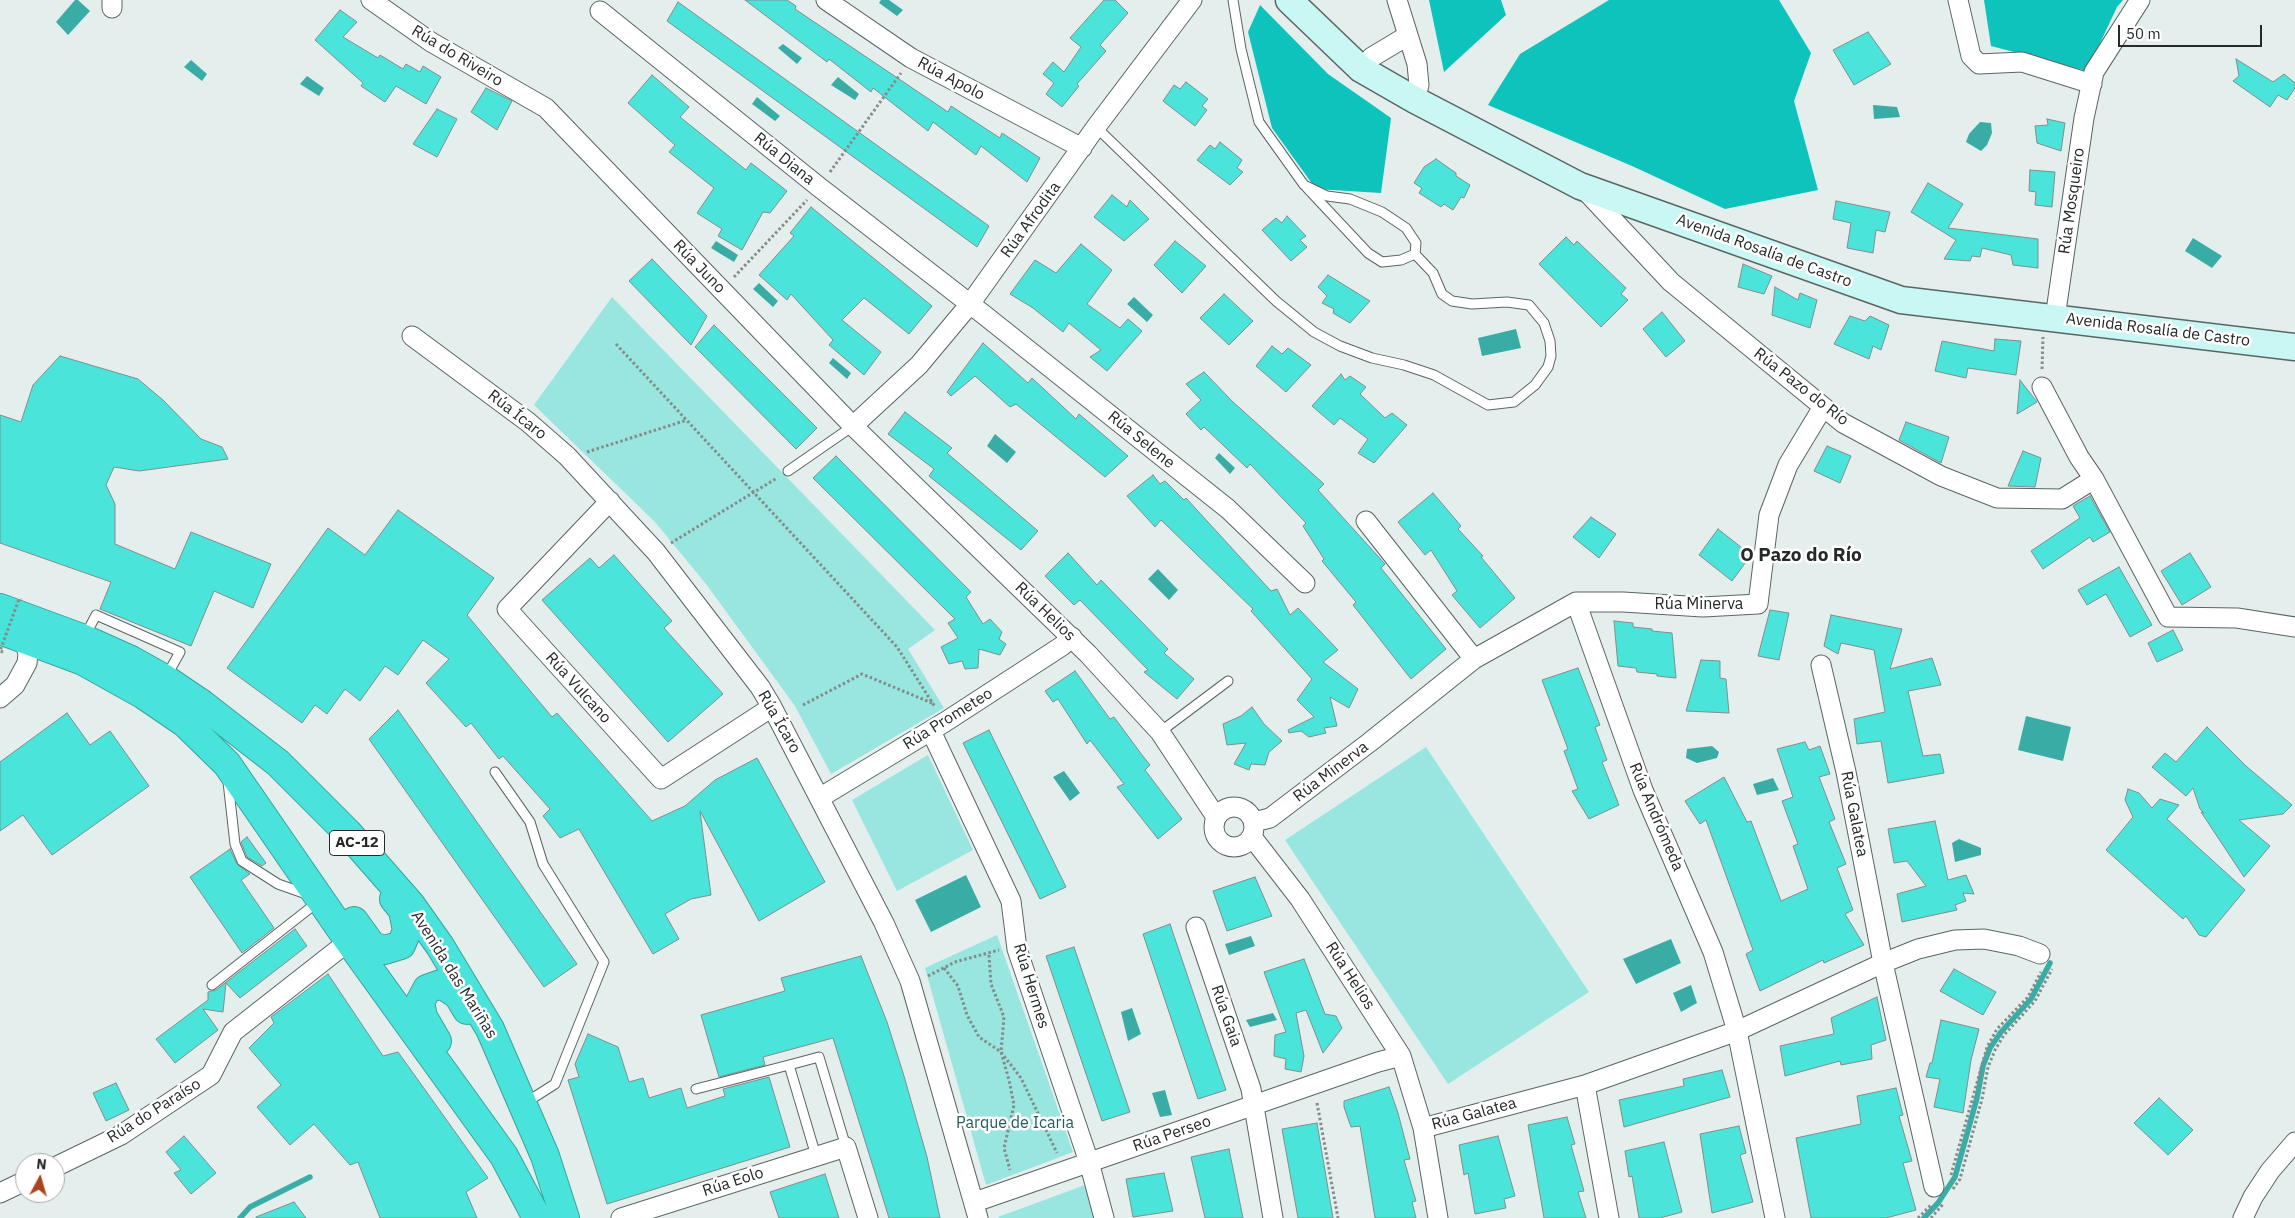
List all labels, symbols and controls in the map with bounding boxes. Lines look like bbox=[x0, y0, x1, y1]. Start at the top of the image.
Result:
scale bar bbox=[2120, 15, 2264, 47]
street label: Rúa do Riveiro bbox=[408, 21, 506, 91]
text: 50 m bbox=[2126, 24, 2161, 43]
street label: Rúa Apolo bbox=[914, 53, 988, 105]
street label: Rúa Diana bbox=[750, 129, 818, 189]
street label: Rúa Mosqueiro bbox=[2055, 147, 2089, 255]
street label: Rúa Afrodita bbox=[997, 178, 1065, 262]
street label: Avenida Rosalía de Castro bbox=[1674, 210, 1854, 292]
street label: Rúa Juno bbox=[669, 236, 729, 298]
street label: Avenida Rosalía de Castro bbox=[2065, 309, 2251, 351]
street label: Rúa Pazo do Río bbox=[1750, 344, 1852, 430]
street label: Rúa Ícaro bbox=[484, 386, 550, 444]
street label: Rúa Selene bbox=[1104, 407, 1178, 473]
district label: O Pazo do Río bbox=[1740, 545, 1862, 567]
street label: Rúa Helios bbox=[1011, 578, 1079, 646]
street label: Rúa Minerva bbox=[1655, 594, 1743, 614]
street label: Rúa Vulcano bbox=[541, 648, 615, 728]
street label: Rúa Prometeo bbox=[900, 684, 996, 754]
street label: Rúa Ícaro bbox=[753, 687, 805, 757]
street label: Rúa Minerva bbox=[1290, 738, 1372, 806]
street label: Rúa Andrómeda bbox=[1625, 760, 1687, 874]
street label: Rúa Galatea bbox=[1836, 769, 1872, 859]
road number: AC-12 bbox=[330, 830, 384, 856]
street label: Avenida das Mariñas bbox=[407, 907, 501, 1043]
street label: Rúa Helios bbox=[1321, 939, 1379, 1013]
street label: Rúa Hermes bbox=[1009, 941, 1053, 1031]
street label: Rúa Gaia bbox=[1207, 983, 1245, 1049]
street label: Rúa do Paraíso bbox=[104, 1075, 204, 1147]
street label: Rúa Galatea bbox=[1429, 1093, 1519, 1135]
street label: Rúa Perseo bbox=[1130, 1112, 1214, 1156]
park label: Parque de Icaria bbox=[956, 1113, 1074, 1133]
north arrow bbox=[15, 1153, 65, 1203]
text: N bbox=[35, 1155, 47, 1174]
street label: Rúa Eolo bbox=[700, 1163, 766, 1201]

